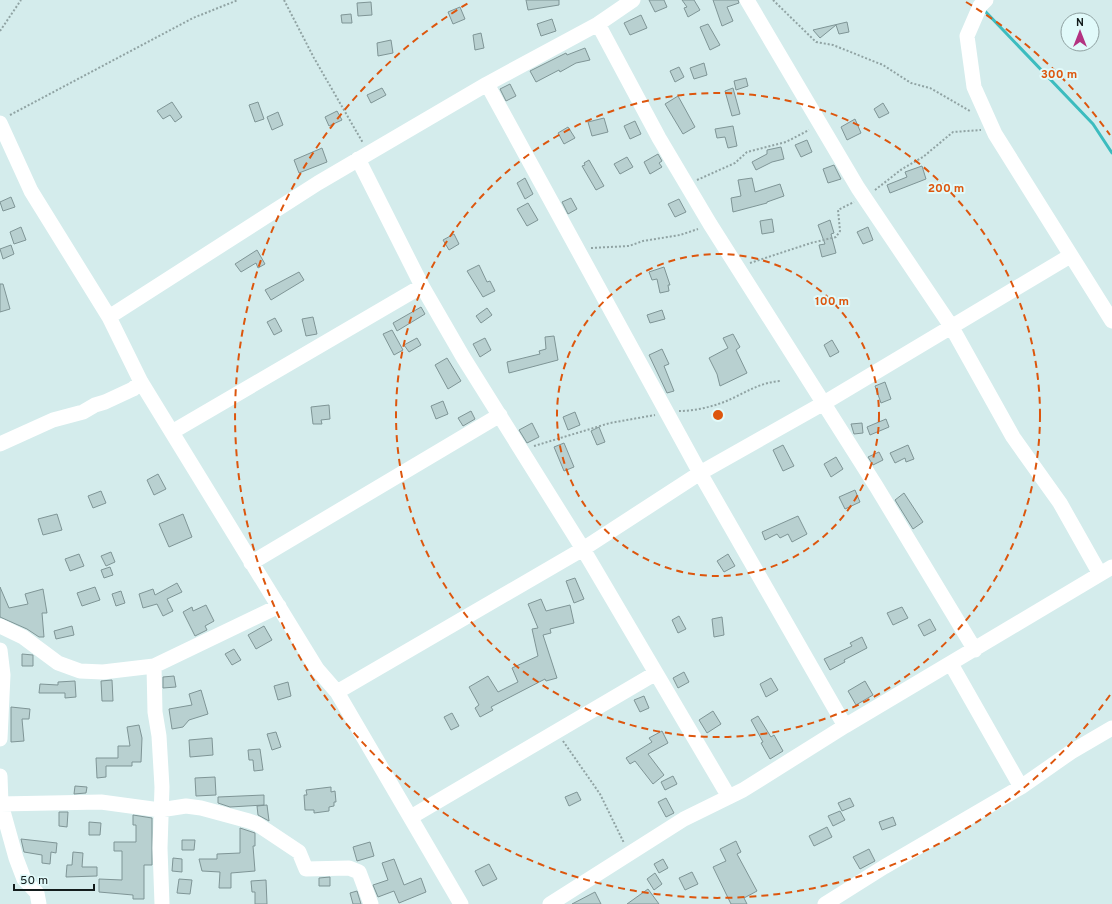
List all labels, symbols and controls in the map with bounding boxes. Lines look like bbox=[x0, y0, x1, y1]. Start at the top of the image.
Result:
north arrow bbox=[1060, 12, 1100, 52]
text: N bbox=[1076, 16, 1084, 30]
text: 300 m bbox=[1041, 67, 1077, 83]
text: 200 m bbox=[928, 181, 964, 197]
text: 100 m bbox=[815, 294, 849, 310]
centre of rings bbox=[711, 408, 725, 422]
scale bar bbox=[14, 866, 94, 892]
text: 50 m bbox=[20, 873, 48, 889]

